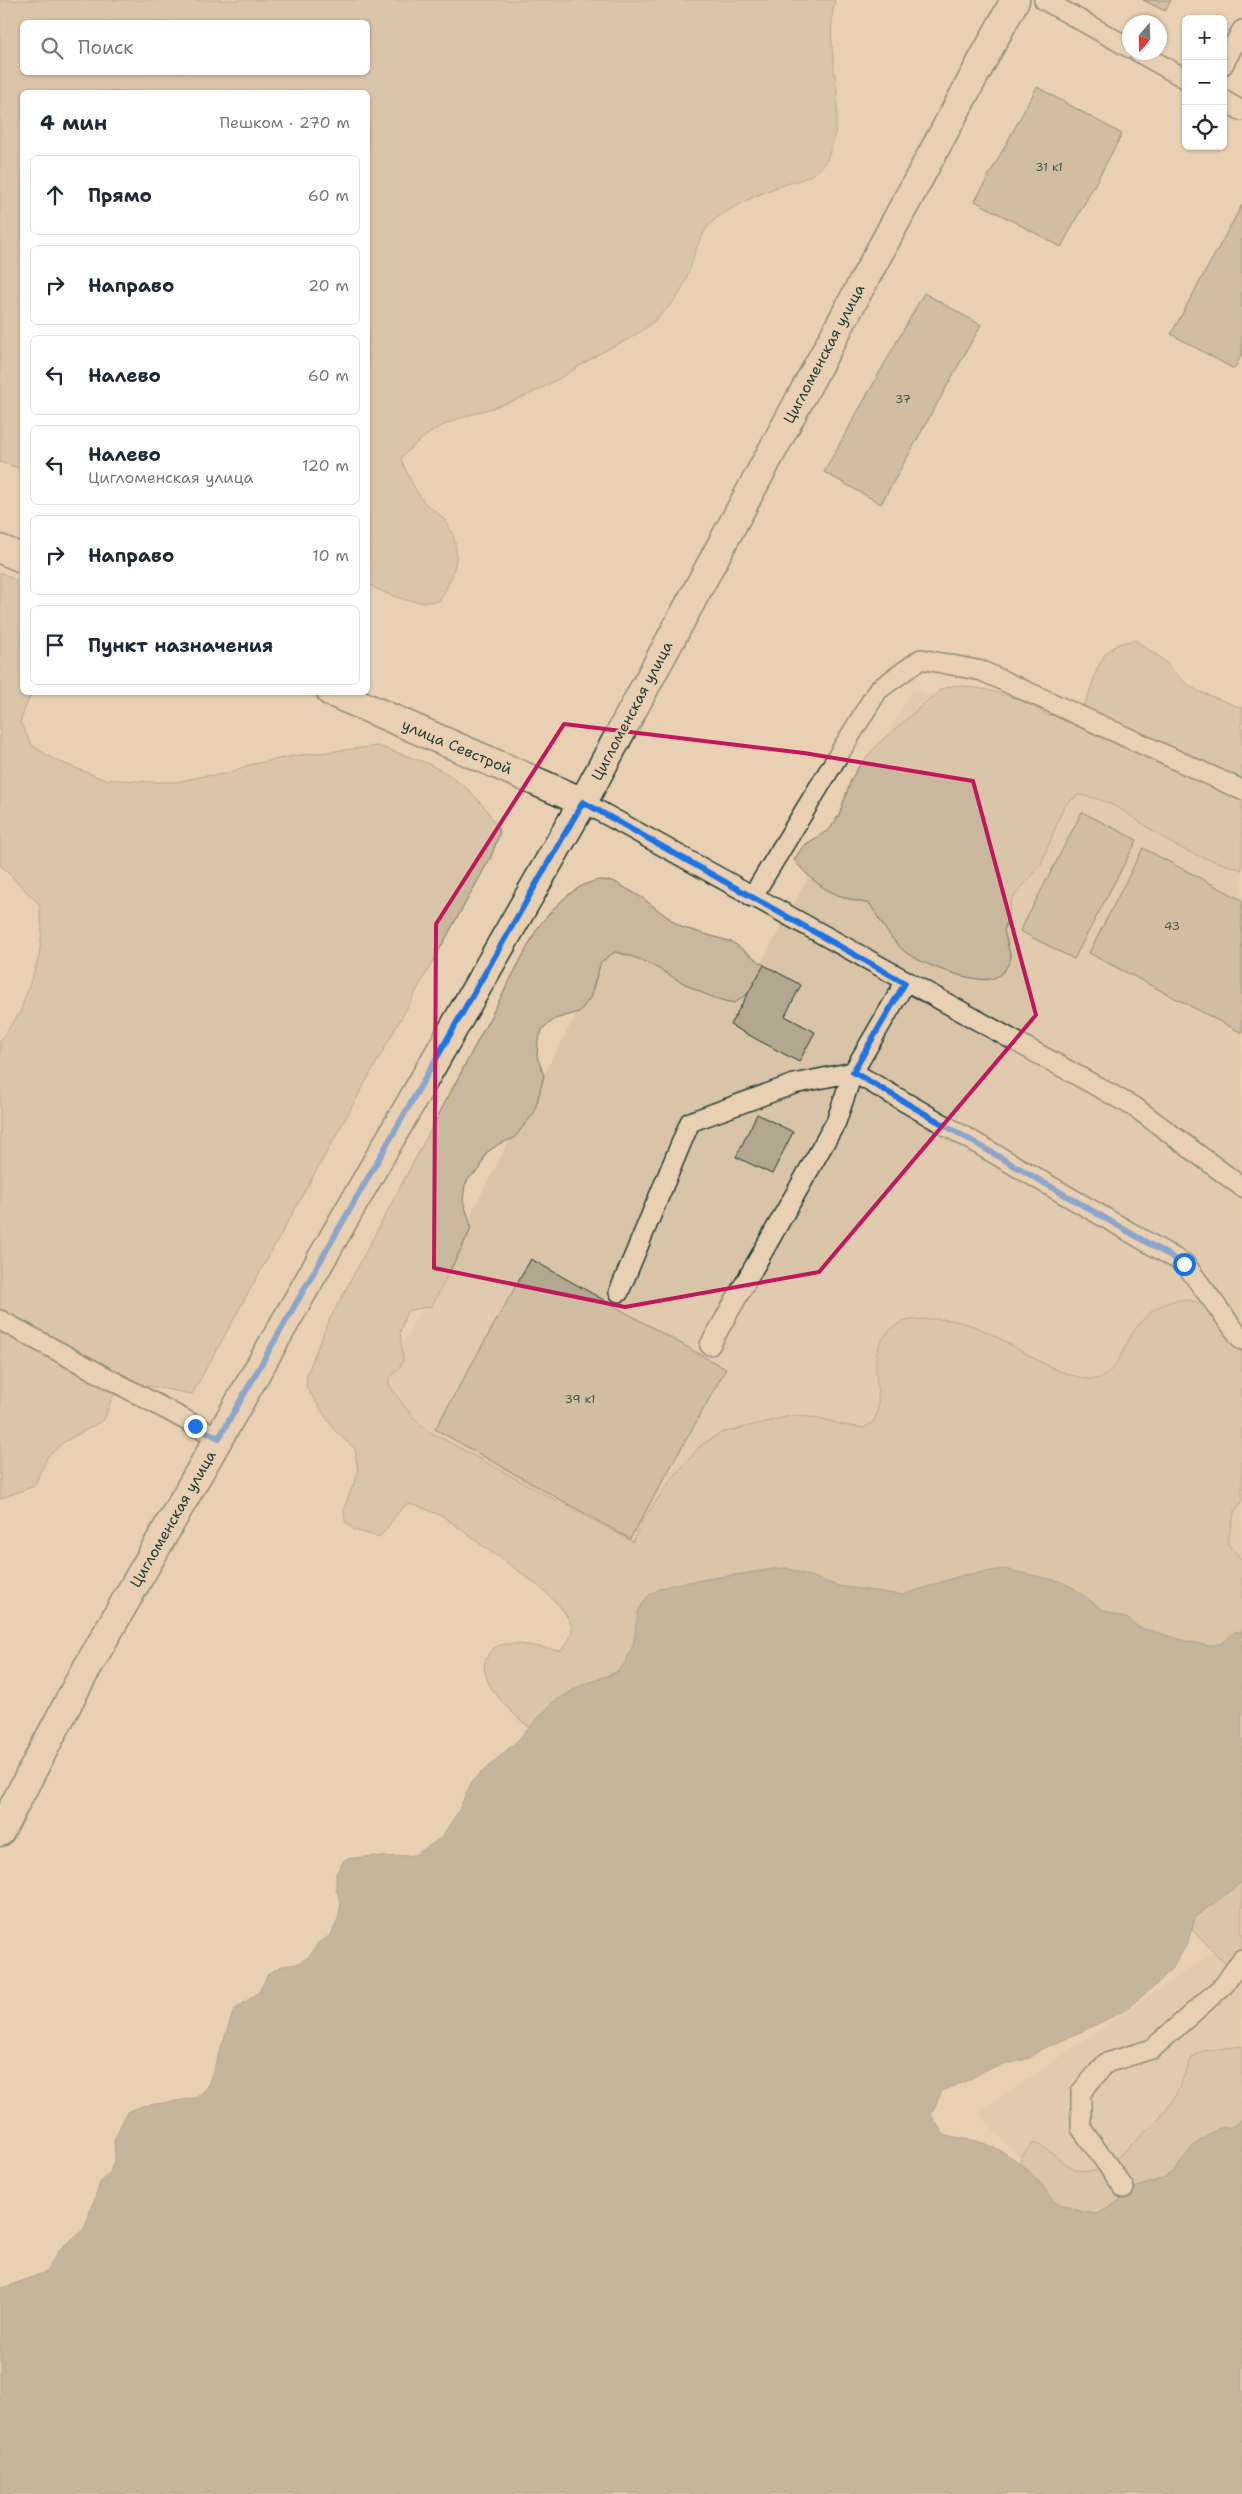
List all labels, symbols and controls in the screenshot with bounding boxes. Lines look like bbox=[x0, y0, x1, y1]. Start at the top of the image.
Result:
north arrow bbox=[1122, 15, 1167, 60]
map controls bbox=[1182, 15, 1227, 150]
button: + bbox=[1182, 15, 1227, 60]
search box bbox=[20, 20, 370, 75]
icon: search bbox=[38, 34, 66, 62]
text: Поиск bbox=[78, 35, 133, 60]
button: − bbox=[1182, 60, 1227, 105]
button: locate bbox=[1182, 105, 1227, 150]
text: 4 мин bbox=[40, 109, 107, 137]
text: Пешком · 270 m bbox=[219, 112, 350, 133]
house number: 31 к1 bbox=[1035, 159, 1063, 175]
icon: ahead bbox=[41, 181, 69, 209]
text: Прямо bbox=[88, 183, 152, 208]
text: 60 m bbox=[308, 185, 349, 206]
icon: right bbox=[41, 271, 69, 299]
text: Направо bbox=[88, 273, 174, 298]
text: 20 m bbox=[308, 275, 349, 296]
street label: Цигломенская улица bbox=[779, 280, 870, 427]
icon: left bbox=[41, 361, 69, 389]
text: Налево bbox=[88, 363, 161, 388]
text: 60 m bbox=[308, 365, 349, 386]
house number: 37 bbox=[895, 391, 911, 407]
text: Налево bbox=[88, 442, 161, 467]
icon: left bbox=[41, 451, 69, 479]
text: 120 m bbox=[302, 455, 349, 476]
text: Цигломенская улица bbox=[88, 467, 254, 488]
icon: right bbox=[41, 541, 69, 569]
text: Направо bbox=[88, 543, 174, 568]
text: 10 m bbox=[312, 545, 349, 566]
icon: arrive bbox=[41, 631, 69, 659]
text: Пункт назначения bbox=[88, 633, 273, 658]
street label: Цигломенская улица bbox=[587, 637, 678, 784]
street label: улица Севстрой bbox=[399, 715, 515, 779]
house number: 43 bbox=[1164, 918, 1180, 934]
route start bbox=[1173, 1253, 1196, 1276]
house number: 39 к1 bbox=[565, 1391, 595, 1407]
route end bbox=[184, 1415, 207, 1438]
street label: Цигломенская улица bbox=[126, 1446, 221, 1591]

